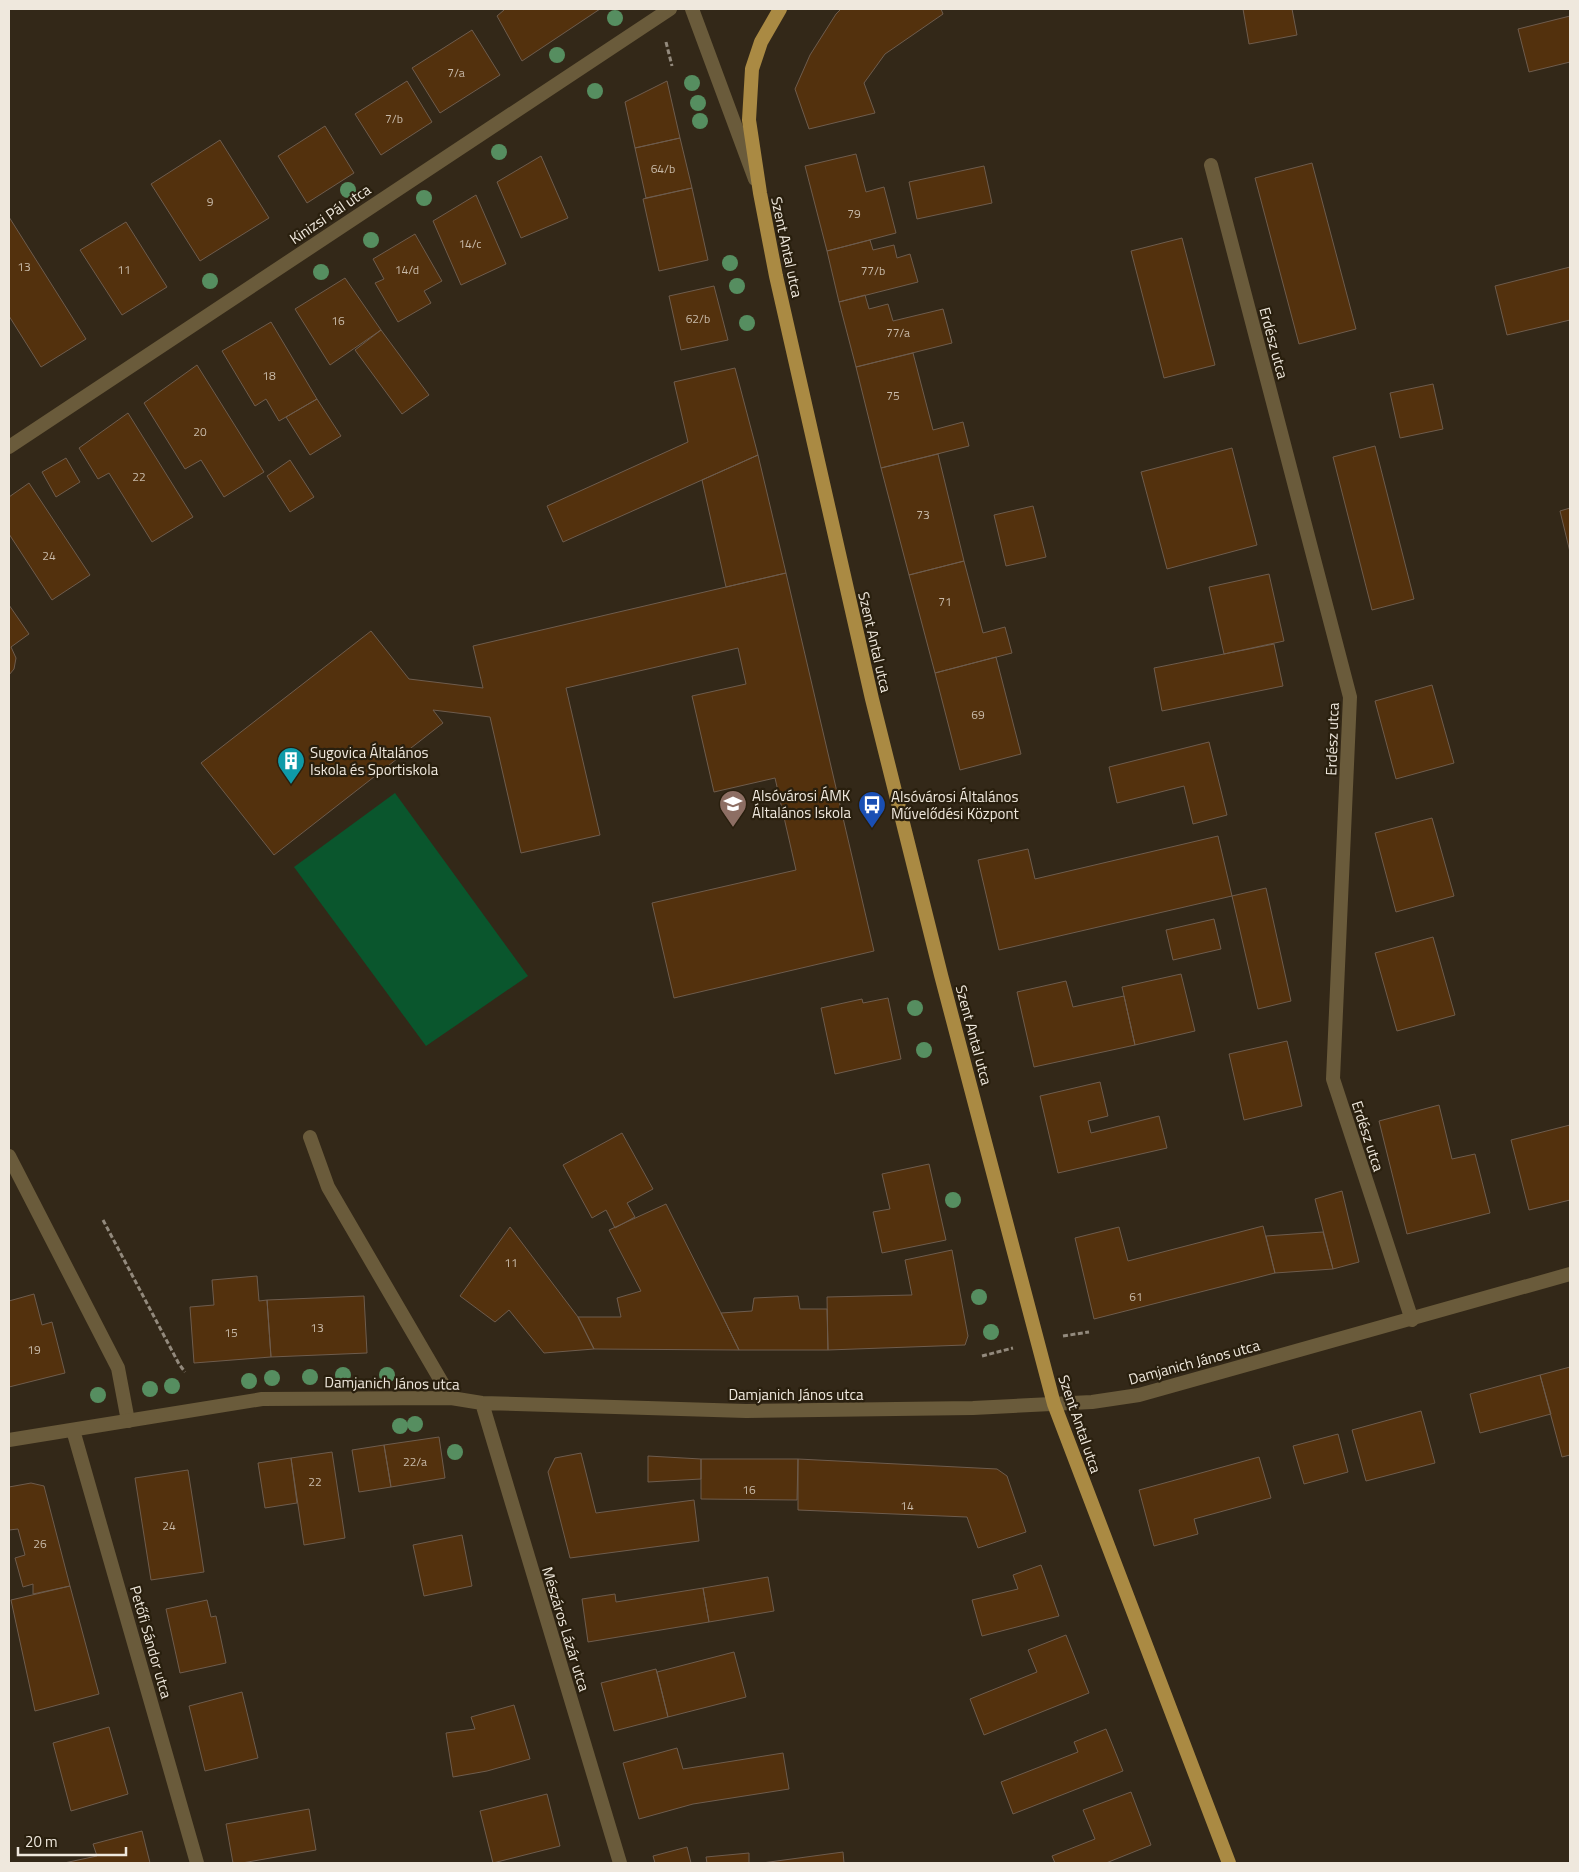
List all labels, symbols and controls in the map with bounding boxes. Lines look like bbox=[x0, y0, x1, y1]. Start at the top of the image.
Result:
house number: 7/a bbox=[447, 63, 465, 82]
house number: 7/b bbox=[385, 109, 403, 128]
house number: 64/b bbox=[651, 159, 675, 178]
street label: Kinizsi Pál utca bbox=[285, 178, 376, 250]
house number: 9 bbox=[207, 192, 214, 211]
street label: Szent Antal utca bbox=[765, 194, 809, 300]
house number: 79 bbox=[847, 204, 861, 223]
house number: 14/c bbox=[458, 234, 482, 253]
house number: 13 bbox=[17, 257, 31, 276]
house number: 11 bbox=[117, 260, 131, 279]
house number: 14/d bbox=[395, 260, 419, 279]
house number: 77/b bbox=[861, 261, 885, 280]
street label: Erdész utca bbox=[1253, 305, 1295, 382]
house number: 62/b bbox=[686, 309, 710, 328]
house number: 16 bbox=[331, 311, 345, 330]
house number: 77/a bbox=[886, 323, 910, 342]
house number: 18 bbox=[262, 366, 276, 385]
house number: 75 bbox=[886, 386, 900, 405]
house number: 20 bbox=[193, 422, 207, 441]
house number: 22 bbox=[132, 467, 146, 486]
house number: 73 bbox=[916, 505, 930, 524]
house number: 24 bbox=[42, 546, 56, 565]
street label: Szent Antal utca bbox=[852, 589, 898, 695]
house number: 71 bbox=[938, 592, 952, 611]
street label: Erdész utca bbox=[1319, 702, 1345, 776]
house number: 69 bbox=[971, 705, 985, 724]
place label: Sugovica Általános Iskola és Sportiskola bbox=[310, 741, 439, 781]
building icon: Sugovica Általános Iskola és Sportiskola bbox=[276, 746, 306, 785]
place label: Alsóvárosi ÁMK Általános Iskola bbox=[752, 784, 851, 824]
place label: Alsóvárosi Általános Művelődési Központ bbox=[891, 785, 1020, 825]
school or university icon: Alsóvárosi ÁMK Általános Iskola bbox=[718, 789, 748, 828]
bus stop icon: Alsóvárosi Általános Művelődési Központ bbox=[857, 790, 887, 829]
street label: Szent Antal utca bbox=[950, 982, 999, 1088]
street label: Erdész utca bbox=[1346, 1098, 1390, 1175]
house number: 11 bbox=[504, 1253, 518, 1272]
house number: 61 bbox=[1129, 1287, 1143, 1306]
house number: 13 bbox=[310, 1318, 324, 1337]
house number: 15 bbox=[224, 1323, 238, 1342]
street label: Damjanich János utca bbox=[1126, 1333, 1263, 1391]
house number: 19 bbox=[27, 1340, 41, 1359]
street label: Damjanich János utca bbox=[324, 1370, 460, 1396]
street label: Szent Antal utca bbox=[1052, 1372, 1108, 1477]
street label: Damjanich János utca bbox=[728, 1383, 864, 1406]
house number: 22/a bbox=[403, 1452, 427, 1471]
house number: 22 bbox=[308, 1472, 322, 1491]
house number: 16 bbox=[742, 1480, 756, 1499]
house number: 14 bbox=[900, 1496, 914, 1515]
house number: 24 bbox=[162, 1516, 176, 1535]
house number: 26 bbox=[33, 1534, 47, 1553]
street label: Mészáros Lázár utca bbox=[536, 1564, 596, 1695]
street label: Petőfi Sándor utca bbox=[124, 1583, 178, 1702]
scale bar bbox=[18, 1824, 125, 1856]
text: 20 m bbox=[25, 1830, 58, 1853]

